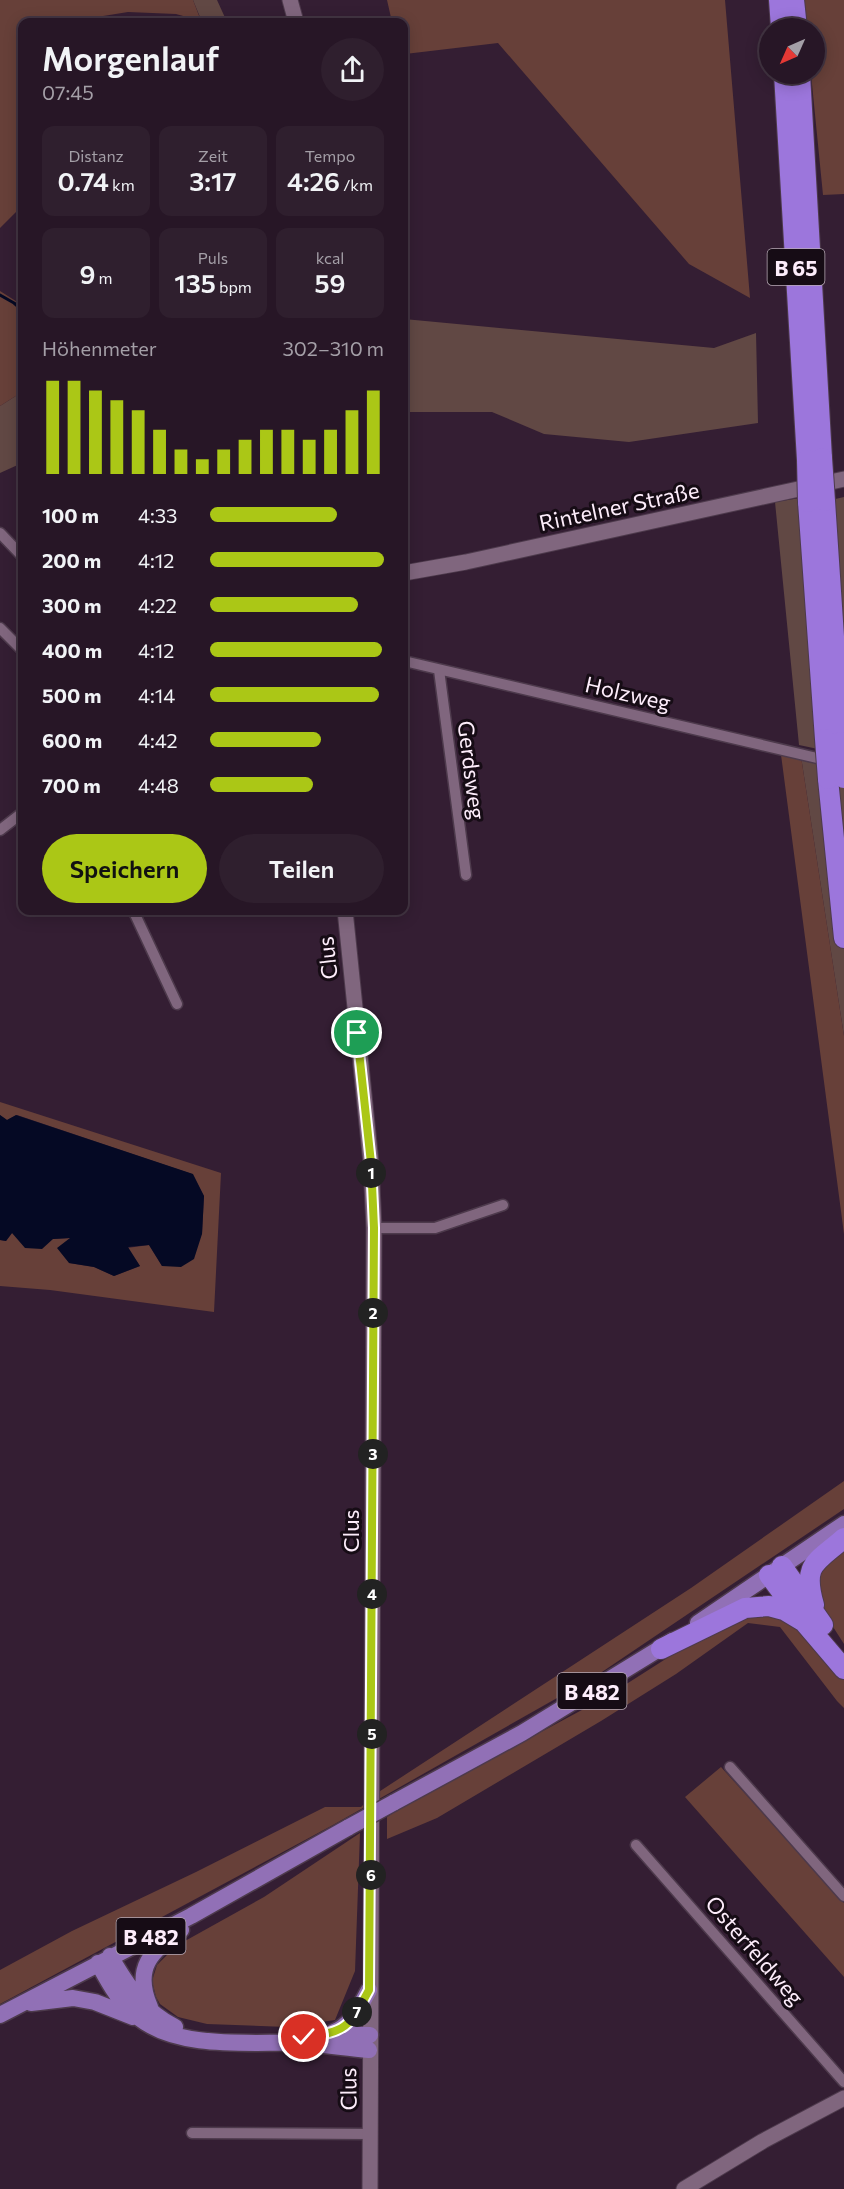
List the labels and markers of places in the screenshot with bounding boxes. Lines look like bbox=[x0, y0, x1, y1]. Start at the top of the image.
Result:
pin bbox=[331, 1007, 382, 1058]
pin: 1 bbox=[356, 1158, 386, 1188]
pin: 2 bbox=[358, 1298, 388, 1328]
pin: 3 bbox=[358, 1439, 388, 1469]
pin: 4 bbox=[357, 1579, 387, 1609]
pin: 5 bbox=[357, 1719, 387, 1749]
pin: 6 bbox=[356, 1860, 386, 1890]
pin: 7 bbox=[342, 1997, 372, 2027]
pin bbox=[278, 2011, 329, 2062]

